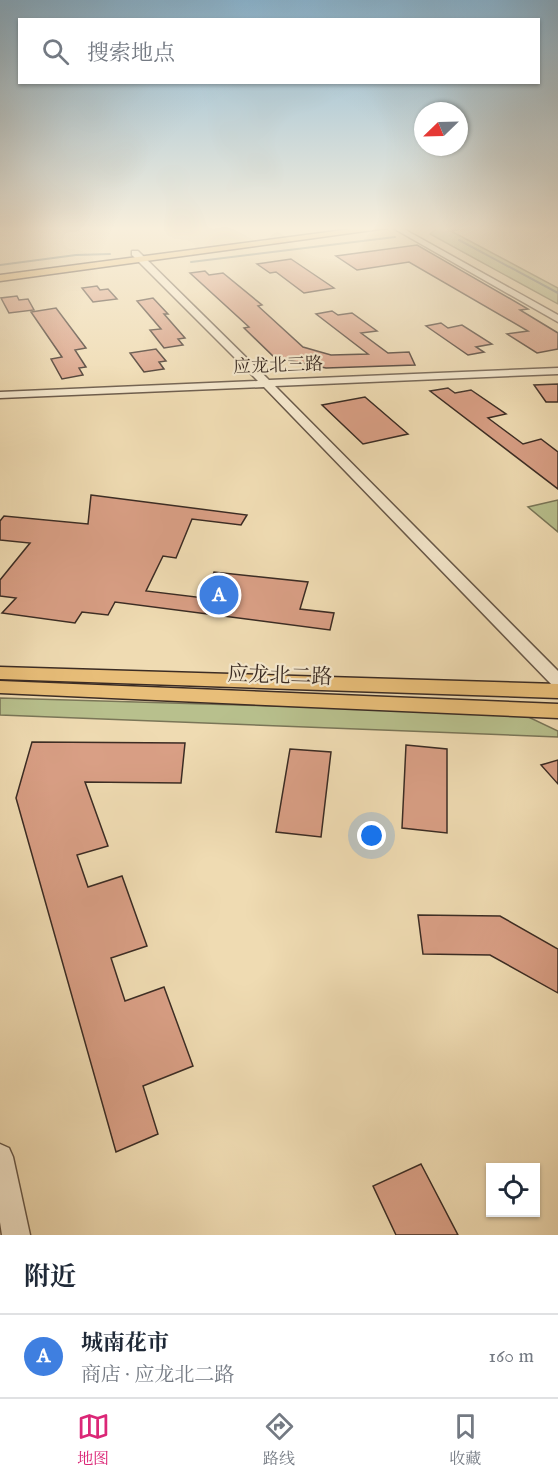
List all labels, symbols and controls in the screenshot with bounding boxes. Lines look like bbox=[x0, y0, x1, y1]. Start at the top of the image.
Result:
search box bbox=[18, 18, 540, 84]
icon: search bbox=[39, 35, 72, 68]
text: 搜索地点 bbox=[87, 40, 175, 68]
north arrow bbox=[414, 102, 468, 156]
street label: 应龙北三路 bbox=[233, 353, 323, 380]
pin: A bbox=[200, 572, 238, 618]
street label: 应龙北二路 bbox=[227, 661, 333, 692]
your location bbox=[357, 821, 386, 850]
map controls bbox=[486, 1163, 540, 1217]
button: locate bbox=[486, 1163, 540, 1217]
text: 附近 bbox=[24, 1261, 76, 1294]
text: 城南花市 bbox=[81, 1330, 169, 1358]
text: A bbox=[37, 1344, 50, 1369]
text: 160 m bbox=[488, 1344, 534, 1369]
text: 商店 · 应龙北二路 bbox=[81, 1363, 234, 1388]
tab: 地图 bbox=[77, 1410, 110, 1470]
tab: 路线 bbox=[263, 1410, 296, 1470]
tab: 收藏 bbox=[449, 1410, 482, 1470]

